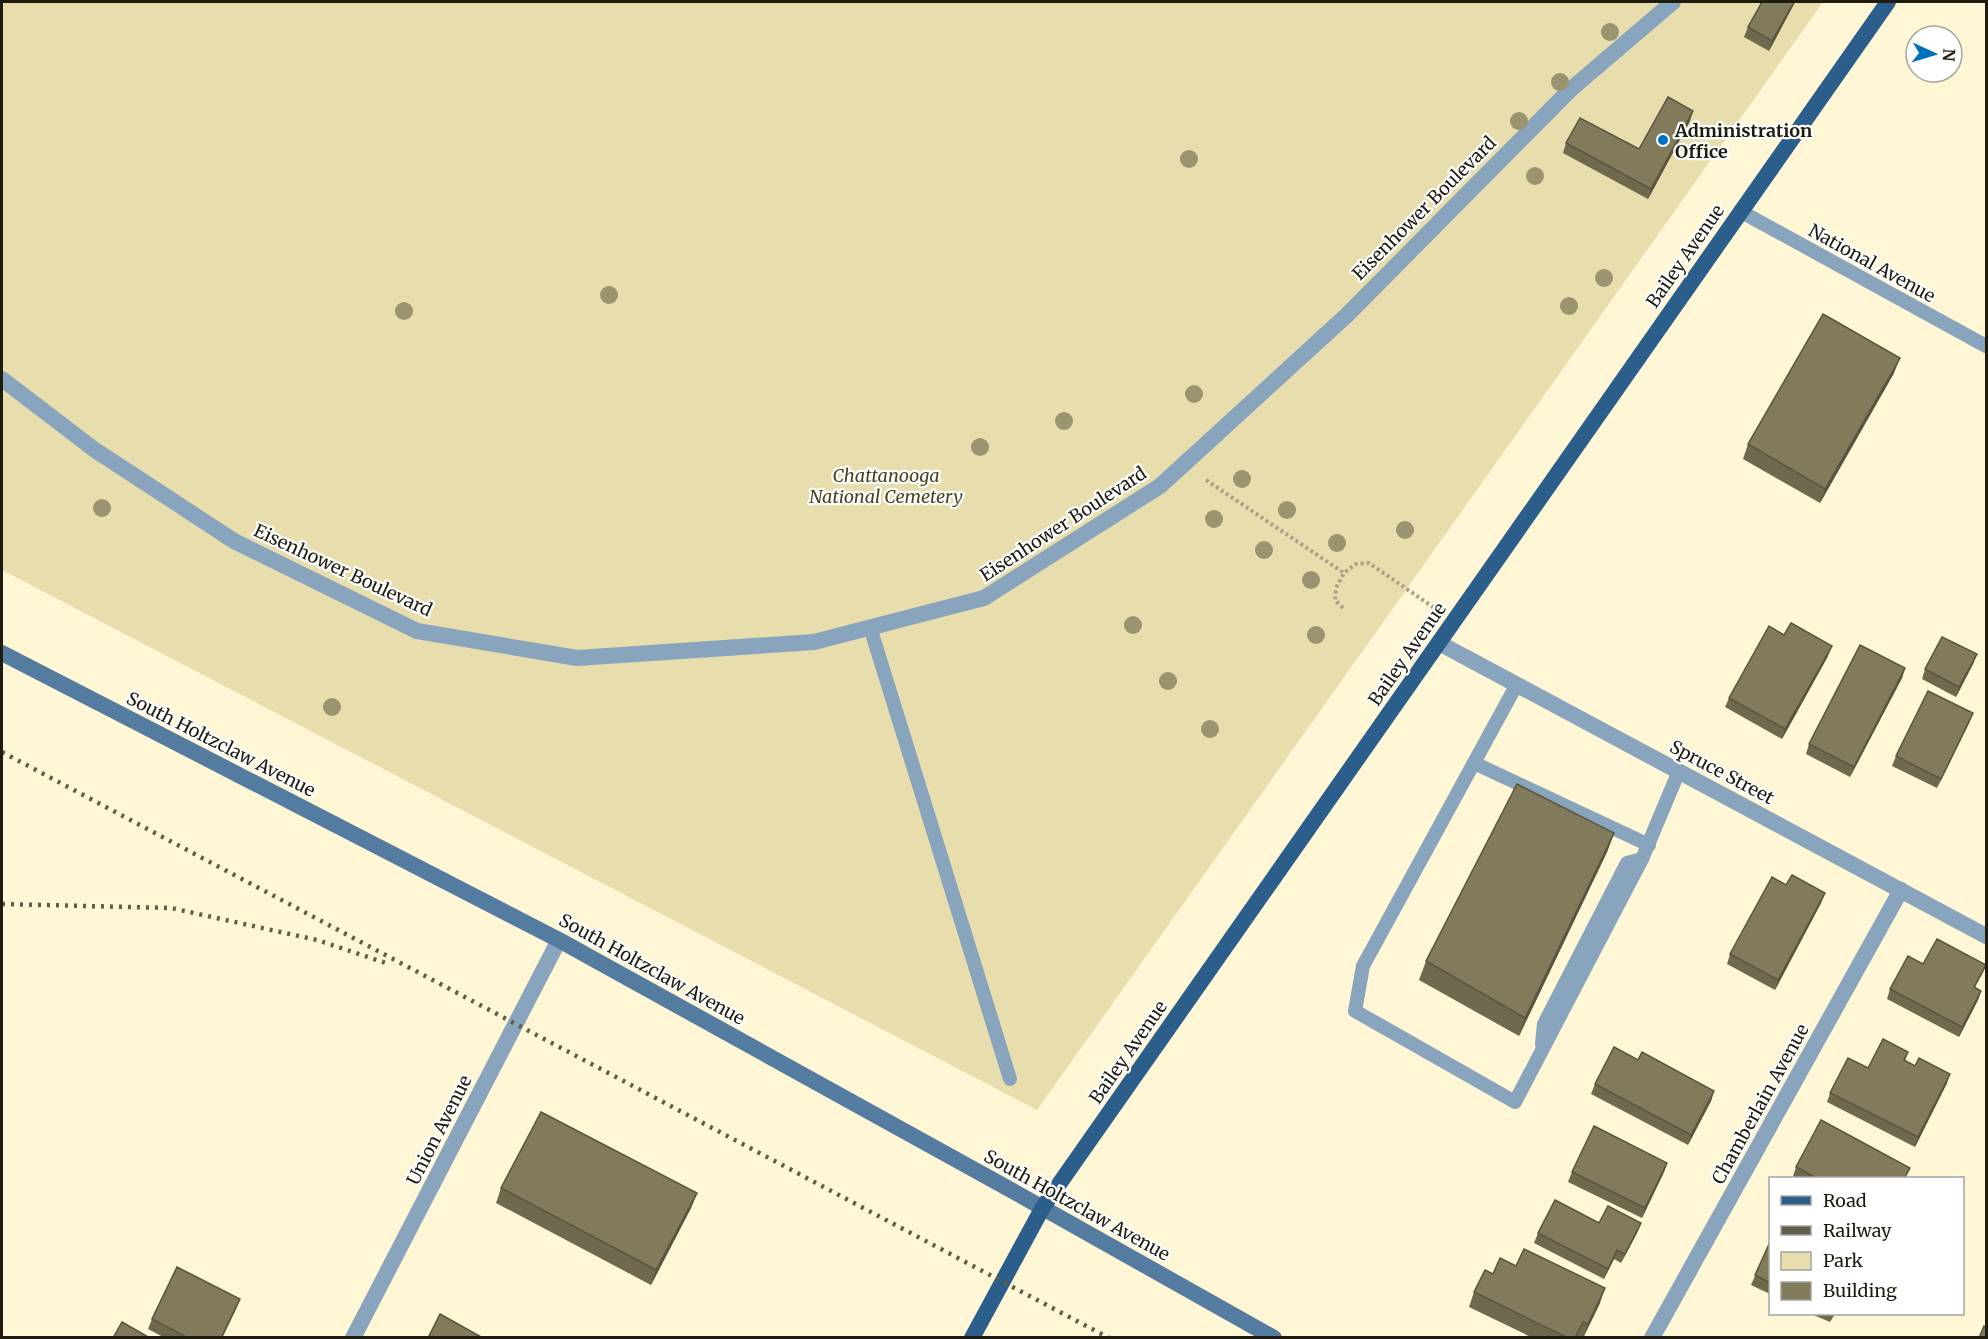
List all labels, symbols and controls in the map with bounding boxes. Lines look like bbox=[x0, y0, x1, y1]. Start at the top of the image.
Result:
north arrow bbox=[1904, 24, 1964, 84]
text: N bbox=[1939, 48, 1959, 62]
place label: Administration Office bbox=[1674, 119, 1812, 163]
street label: Eisenhower Boulevard bbox=[1347, 131, 1501, 285]
marker: Administration Office bbox=[1656, 133, 1670, 147]
street label: Bailey Avenue bbox=[1641, 200, 1729, 312]
street label: National Avenue bbox=[1805, 219, 1939, 307]
street label: Eisenhower Boulevard bbox=[975, 461, 1151, 587]
park label: Chattanooga National Cemetery bbox=[809, 464, 963, 508]
street label: Eisenhower Boulevard bbox=[250, 519, 436, 622]
street label: Bailey Avenue bbox=[1363, 598, 1451, 710]
street label: South Holtzclaw Avenue bbox=[123, 686, 319, 802]
street label: Spruce Street bbox=[1666, 735, 1778, 809]
street label: South Holtzclaw Avenue bbox=[555, 908, 749, 1030]
street label: Bailey Avenue bbox=[1084, 996, 1172, 1108]
street label: Chamberlain Avenue bbox=[1706, 1020, 1814, 1188]
street label: Union Avenue bbox=[401, 1071, 477, 1189]
street label: South Holtzclaw Avenue bbox=[980, 1144, 1174, 1266]
legend bbox=[1769, 1177, 1964, 1315]
text: Road bbox=[1823, 1189, 1867, 1212]
text: Railway bbox=[1823, 1219, 1892, 1242]
text: Park bbox=[1823, 1249, 1864, 1272]
text: Building bbox=[1823, 1279, 1897, 1302]

